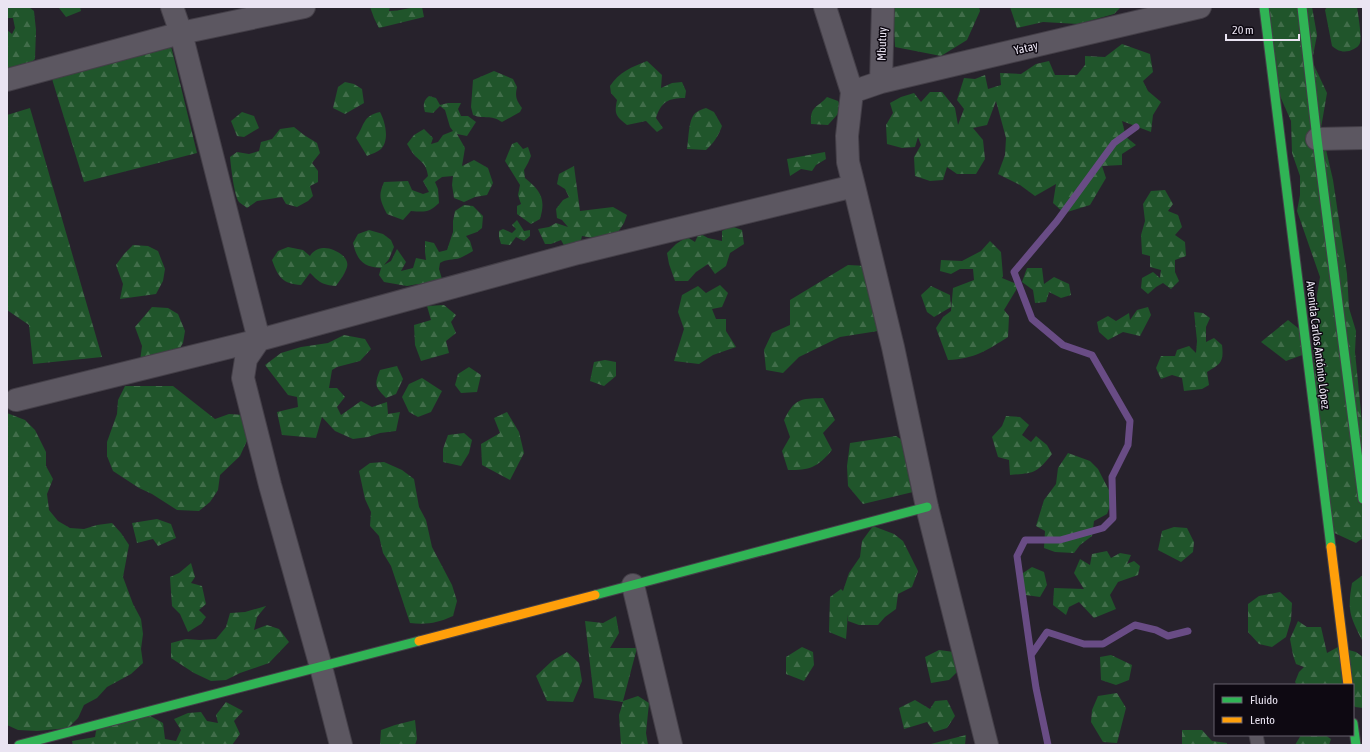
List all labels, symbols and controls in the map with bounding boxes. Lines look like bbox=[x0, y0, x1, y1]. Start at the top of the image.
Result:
scale bar bbox=[1226, 16, 1299, 42]
text: 20 m bbox=[1232, 23, 1254, 37]
street label: Mbutuy bbox=[874, 27, 890, 61]
street label: Yatay bbox=[1013, 38, 1039, 58]
street label: Avenida Carlos António López bbox=[1303, 280, 1333, 411]
legend bbox=[1214, 684, 1354, 736]
text: Fluido bbox=[1250, 693, 1278, 707]
text: Lento bbox=[1250, 713, 1275, 727]

